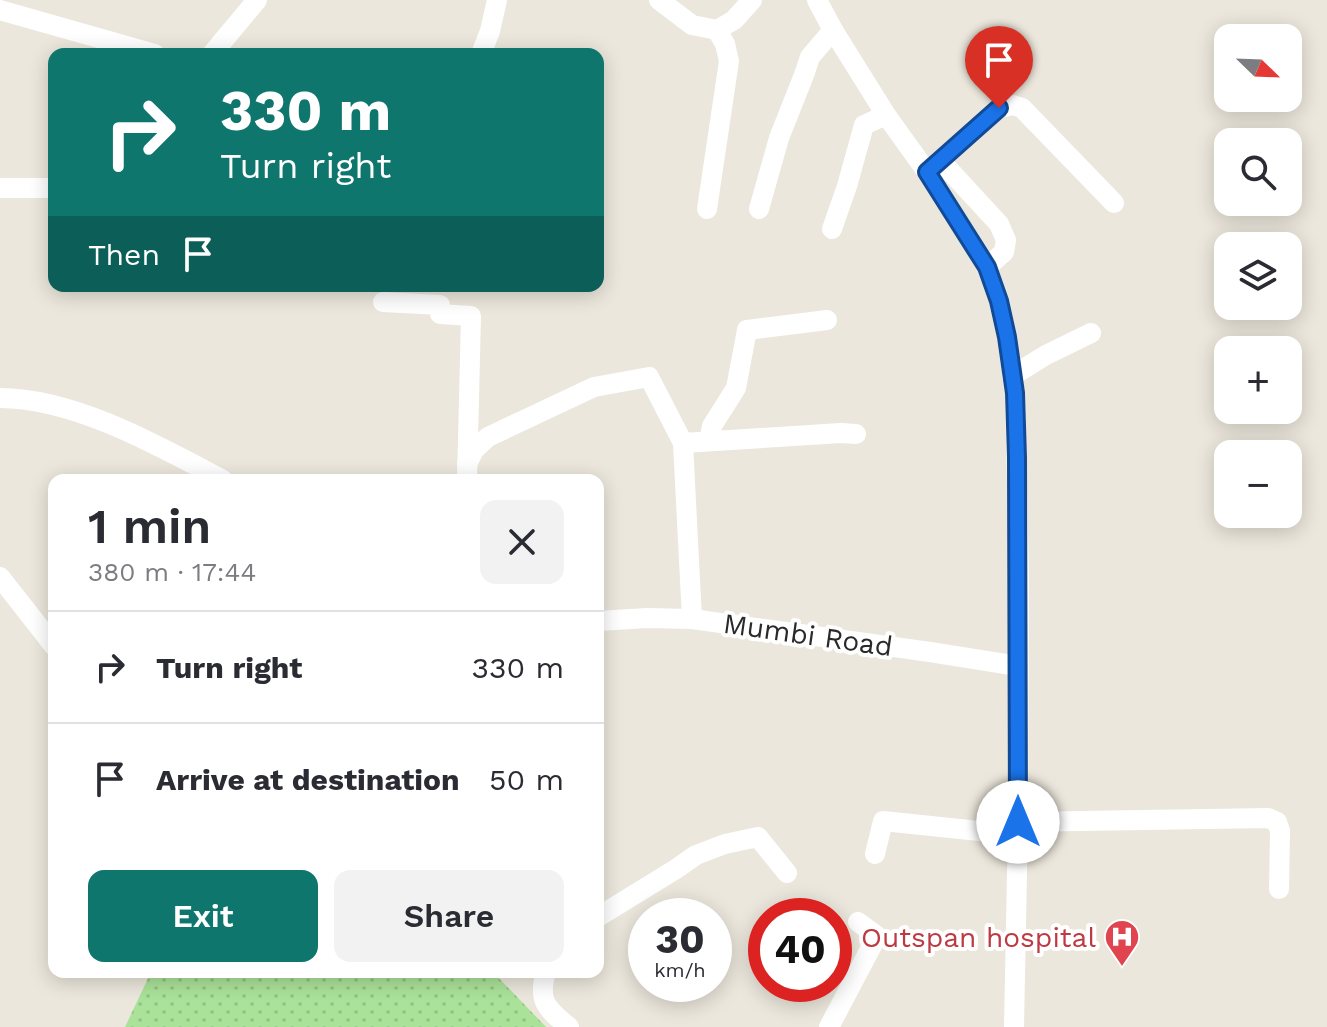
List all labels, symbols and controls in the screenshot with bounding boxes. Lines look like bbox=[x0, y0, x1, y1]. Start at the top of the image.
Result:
north arrow bbox=[1214, 24, 1302, 112]
map controls bbox=[1214, 24, 1302, 528]
pin bbox=[965, 26, 1033, 108]
icon: arrive bbox=[977, 38, 1021, 82]
text: 330 m bbox=[220, 78, 391, 144]
icon: right bbox=[88, 80, 192, 184]
button: search bbox=[1214, 128, 1302, 216]
text: Turn right bbox=[220, 145, 391, 187]
icon: arrive bbox=[176, 232, 220, 276]
button: layers bbox=[1214, 232, 1302, 320]
text: Then bbox=[88, 237, 160, 272]
button: + bbox=[1214, 336, 1302, 424]
button: − bbox=[1214, 440, 1302, 528]
text: 1 min bbox=[88, 498, 211, 555]
button: close bbox=[480, 500, 564, 584]
text: 380 m · 17:44 bbox=[88, 557, 256, 587]
street label: Mumbi Road bbox=[721, 607, 895, 663]
icon: right bbox=[88, 645, 132, 689]
text: Turn right bbox=[156, 650, 302, 685]
text: 330 m bbox=[472, 650, 564, 685]
icon: arrive bbox=[88, 757, 132, 801]
text: Arrive at destination bbox=[156, 762, 460, 797]
text: 50 m bbox=[489, 762, 564, 797]
position arrow bbox=[976, 780, 1060, 864]
button: Exit bbox=[88, 870, 318, 962]
button: Share bbox=[334, 870, 564, 962]
speed limit sign: 40 bbox=[748, 898, 852, 1002]
text: 30 bbox=[655, 916, 705, 963]
hospital icon: Outspan hospital bbox=[1103, 918, 1141, 968]
place label: Outspan hospital bbox=[861, 921, 1096, 954]
text: km/h bbox=[654, 958, 706, 982]

